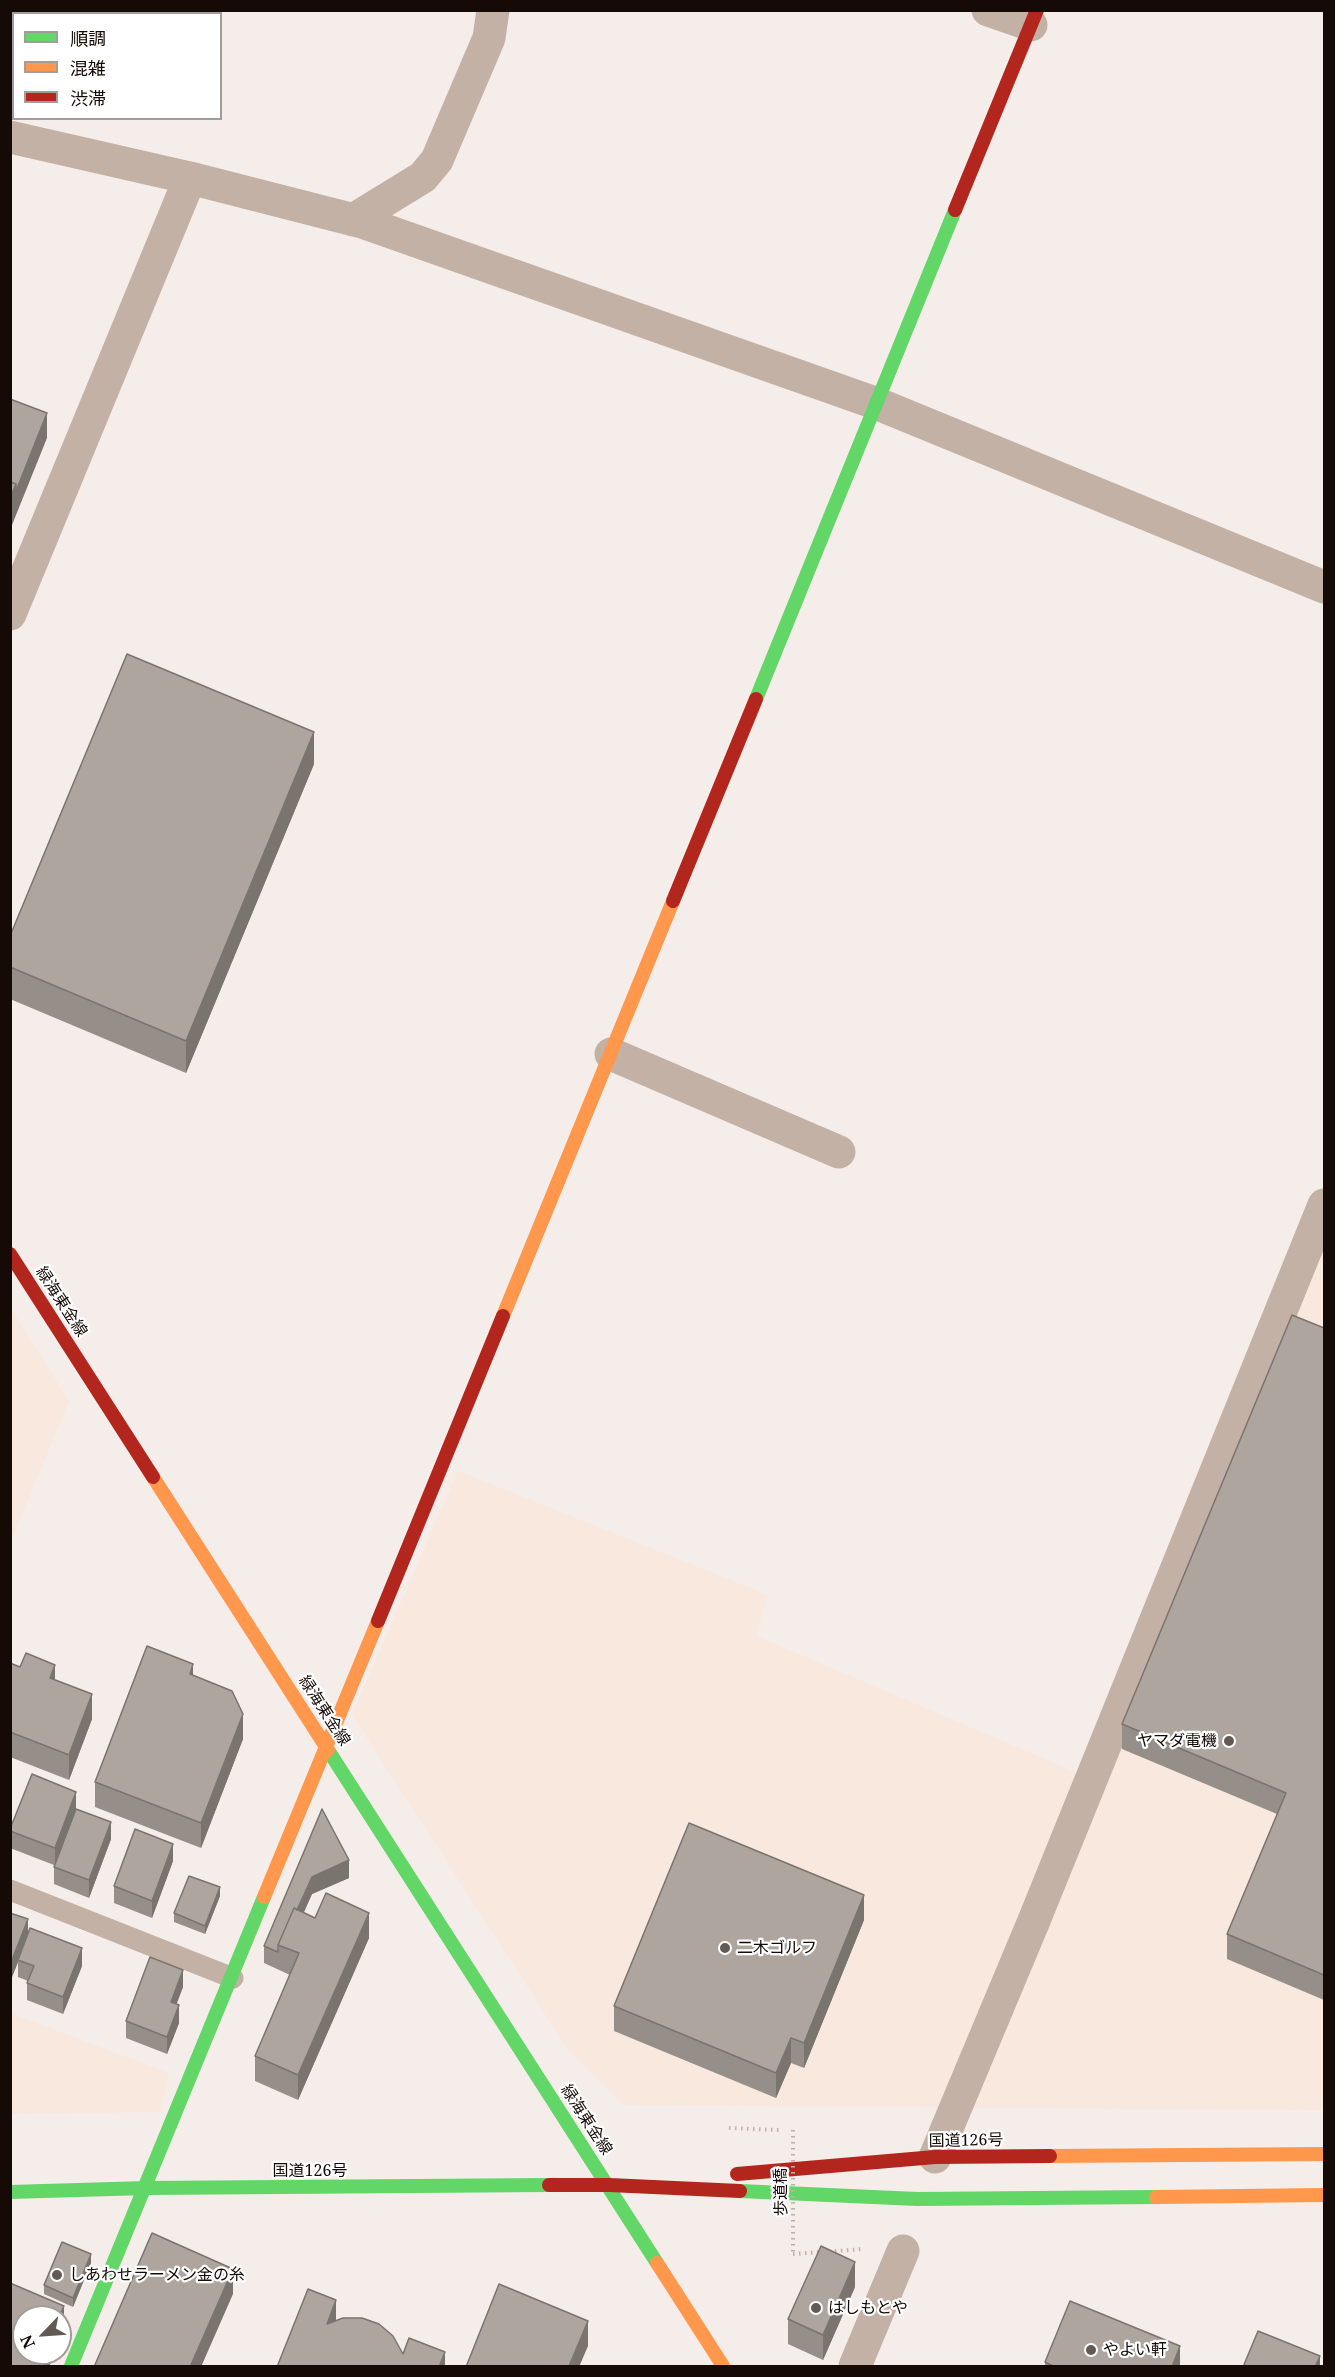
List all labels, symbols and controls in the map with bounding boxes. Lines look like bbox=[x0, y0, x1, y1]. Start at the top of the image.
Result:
legend bbox=[12, 12, 222, 120]
text: 順調 bbox=[70, 26, 106, 50]
text: 混雑 bbox=[70, 56, 106, 80]
text: 渋滞 bbox=[70, 86, 106, 110]
street label: 緑海東金線 bbox=[31, 1263, 91, 1341]
street label: 緑海東金線 bbox=[294, 1672, 354, 1750]
place label: ヤマダ電機 bbox=[1137, 1731, 1217, 1751]
marker: ヤマダ電機 bbox=[1222, 1734, 1236, 1748]
place label: 二木ゴルフ bbox=[737, 1938, 817, 1958]
marker: 二木ゴルフ bbox=[718, 1941, 732, 1955]
street label: 緑海東金線 bbox=[556, 2081, 616, 2159]
street label: 国道126号 bbox=[928, 2131, 1004, 2151]
street label: 国道126号 bbox=[273, 2161, 347, 2181]
street label: 歩道橋 bbox=[771, 2168, 791, 2216]
place label: しあわせラーメン金の糸 bbox=[69, 2265, 245, 2285]
marker: しあわせラーメン金の糸 bbox=[50, 2268, 64, 2282]
place label: はしもとや bbox=[828, 2298, 908, 2318]
marker: はしもとや bbox=[809, 2301, 823, 2315]
north arrow bbox=[12, 2305, 72, 2365]
text: N bbox=[15, 2331, 40, 2352]
place label: やよい軒 bbox=[1103, 2340, 1167, 2360]
marker: やよい軒 bbox=[1084, 2343, 1098, 2357]

